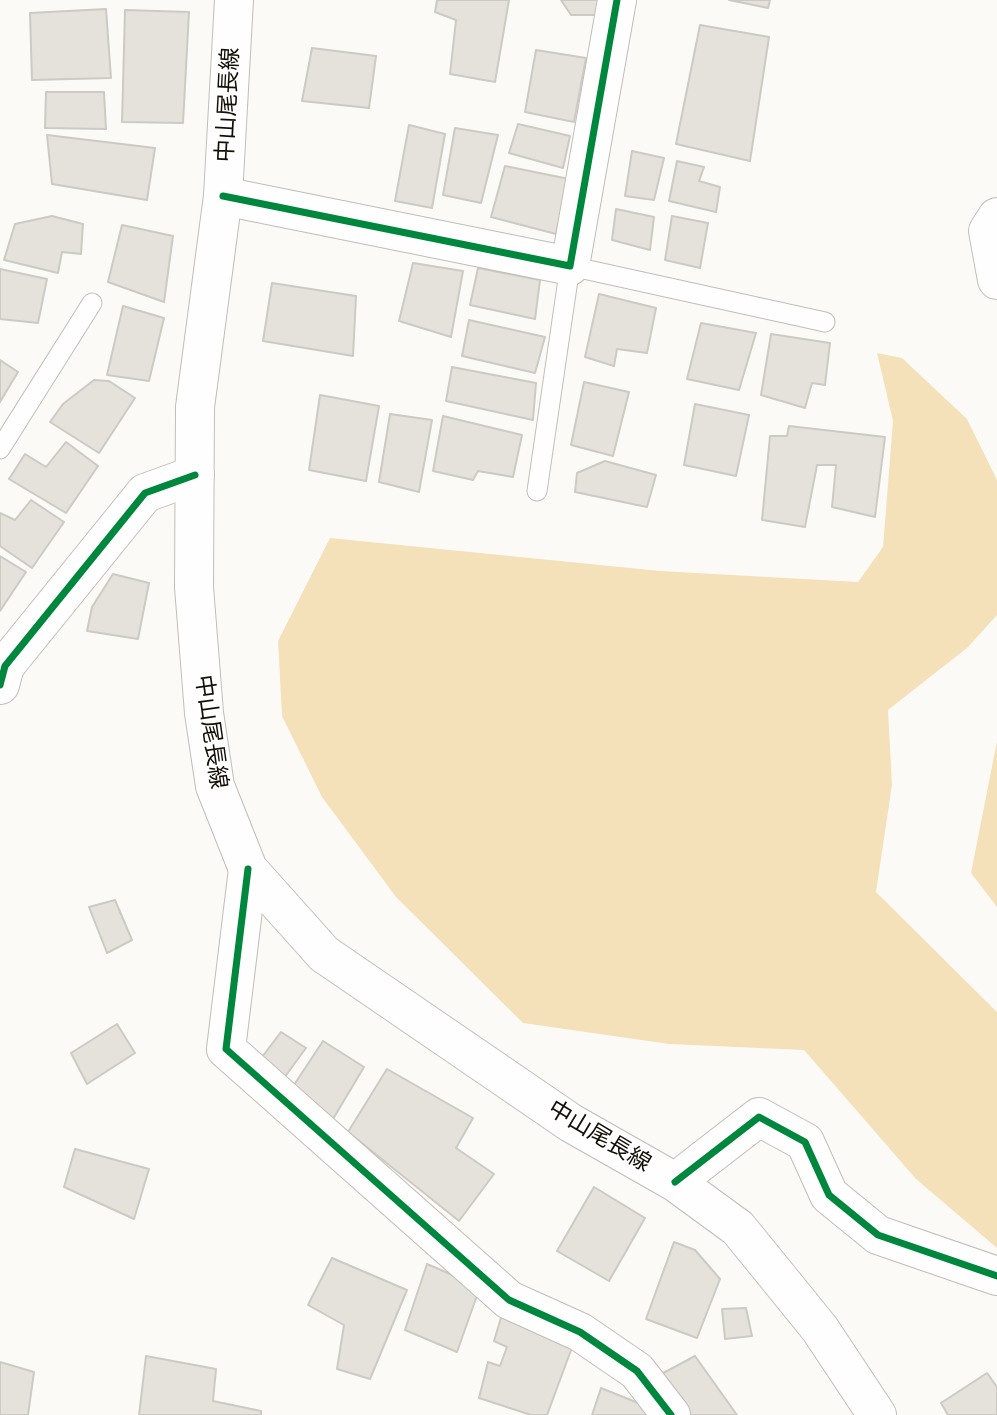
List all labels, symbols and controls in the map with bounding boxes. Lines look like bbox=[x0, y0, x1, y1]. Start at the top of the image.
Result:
street label: 中山尾長線 bbox=[212, 47, 246, 163]
street label: 中山尾長線 bbox=[188, 673, 232, 791]
street label: 中山尾長線 bbox=[543, 1096, 655, 1178]

